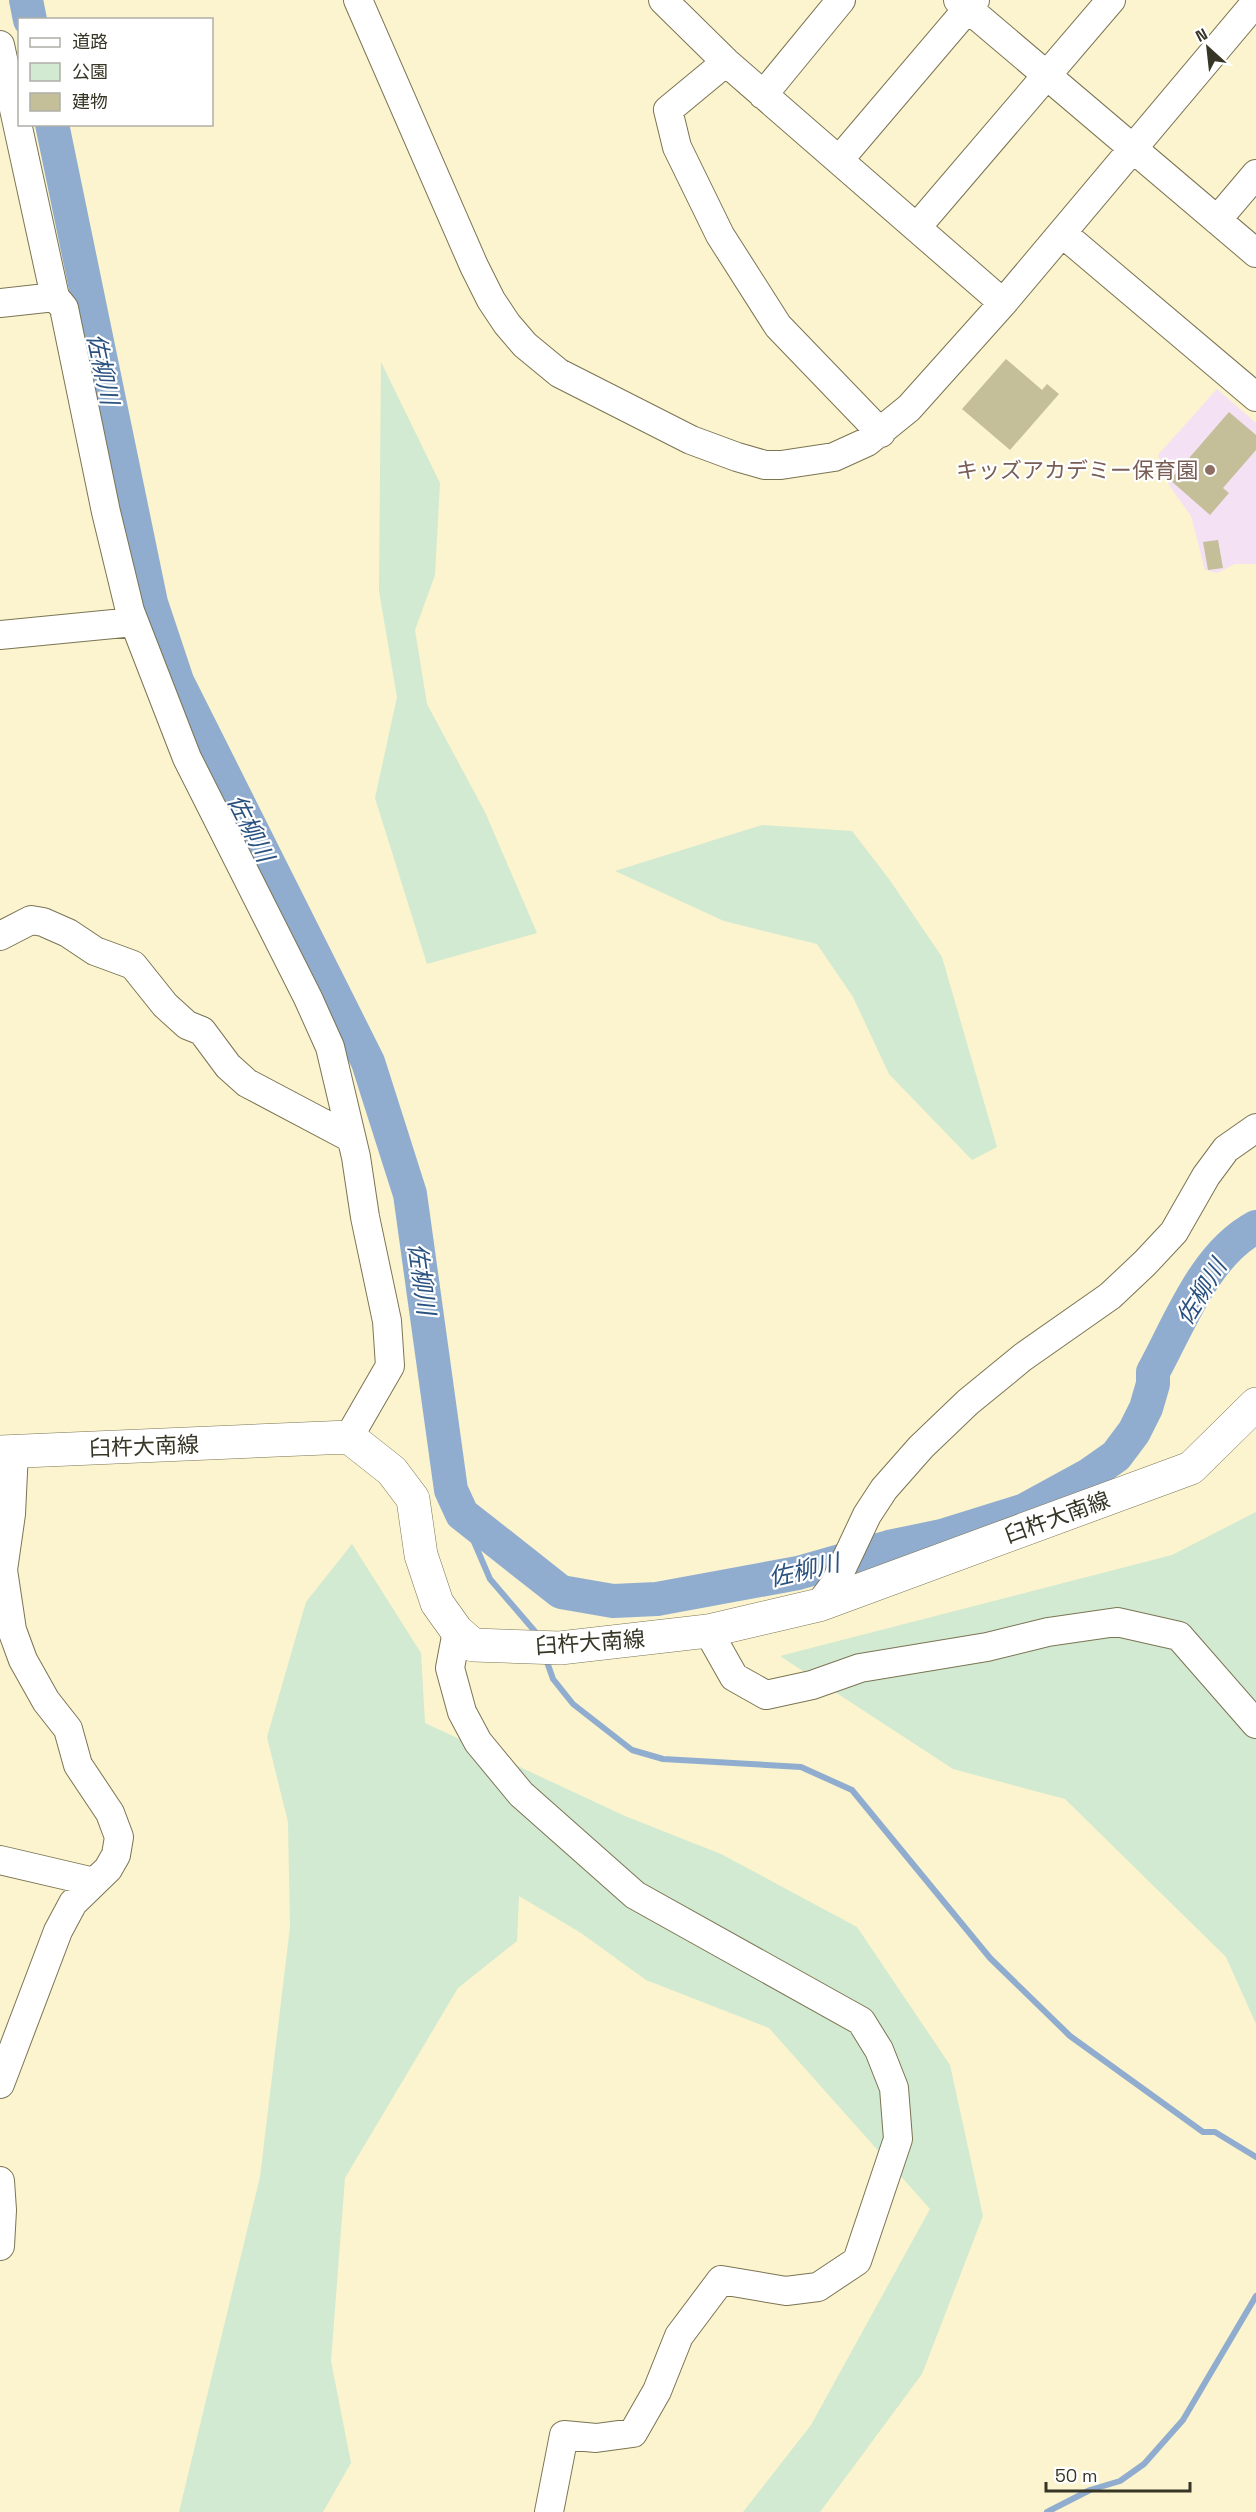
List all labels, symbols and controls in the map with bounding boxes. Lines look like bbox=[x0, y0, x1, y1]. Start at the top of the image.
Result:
legend bbox=[18, 18, 213, 126]
north arrow bbox=[1178, 18, 1238, 78]
text: N bbox=[1192, 23, 1211, 47]
text: 道路 bbox=[72, 30, 108, 53]
text: 公園 bbox=[72, 60, 108, 83]
text: 建物 bbox=[72, 90, 108, 113]
water label: 佐柳川 bbox=[80, 331, 126, 410]
place label: キッズアカデミー保育園 bbox=[956, 456, 1198, 484]
marker: キッズアカデミー保育園 bbox=[1203, 463, 1217, 477]
water label: 佐柳川 bbox=[221, 789, 283, 870]
water label: 佐柳川 bbox=[402, 1241, 443, 1320]
water label: 佐柳川 bbox=[1169, 1251, 1235, 1331]
street label: 臼杵大南線 bbox=[89, 1430, 199, 1462]
street label: 臼杵大南線 bbox=[1001, 1485, 1113, 1549]
water label: 佐柳川 bbox=[765, 1546, 845, 1593]
street label: 臼杵大南線 bbox=[534, 1624, 646, 1660]
scale bar bbox=[1046, 2455, 1190, 2493]
text: 50 m bbox=[1055, 2464, 1097, 2487]

